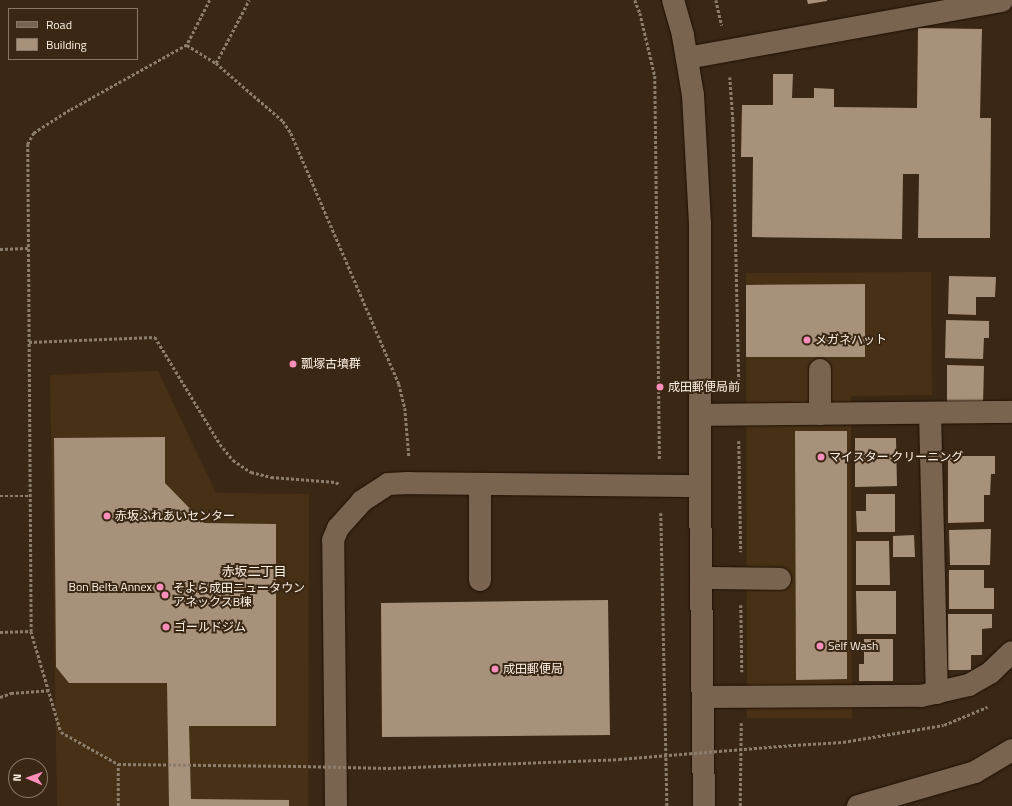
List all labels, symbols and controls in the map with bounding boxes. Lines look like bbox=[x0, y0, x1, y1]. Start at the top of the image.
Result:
legend bbox=[8, 8, 138, 60]
text: Road bbox=[46, 15, 72, 34]
text: Building bbox=[46, 35, 87, 54]
place label: メガネハット bbox=[815, 333, 887, 347]
marker: メガネハット bbox=[802, 335, 812, 345]
place label: 瓢塚古墳群 bbox=[301, 357, 361, 371]
marker: 瓢塚古墳群 bbox=[288, 359, 298, 369]
place label: 成田郵便局前 bbox=[668, 380, 740, 394]
marker: 成田郵便局前 bbox=[655, 382, 665, 392]
place label: マイスター クリーニング bbox=[829, 450, 964, 464]
marker: マイスター クリーニング bbox=[816, 452, 826, 462]
place label: 赤坂ふれあいセンター bbox=[115, 509, 235, 523]
marker: 赤坂ふれあいセンター bbox=[102, 511, 112, 521]
district label: 赤坂二丁目 bbox=[222, 563, 286, 579]
place label: Bon Belta Annex bbox=[69, 580, 152, 594]
place label: そよら成田ニュータウン アネックスB棟 bbox=[173, 581, 305, 609]
marker: Bon Belta Annex bbox=[155, 582, 165, 592]
marker: そよら成田ニュータウン アネックスB棟 bbox=[160, 590, 170, 600]
place label: ゴールドジム bbox=[174, 620, 246, 634]
marker: ゴールドジム bbox=[161, 622, 171, 632]
place label: Self Wash bbox=[828, 639, 878, 653]
marker: Self Wash bbox=[815, 641, 825, 651]
place label: 成田郵便局 bbox=[503, 662, 563, 676]
marker: 成田郵便局 bbox=[490, 664, 500, 674]
north arrow bbox=[8, 758, 48, 798]
text: N bbox=[9, 774, 25, 782]

